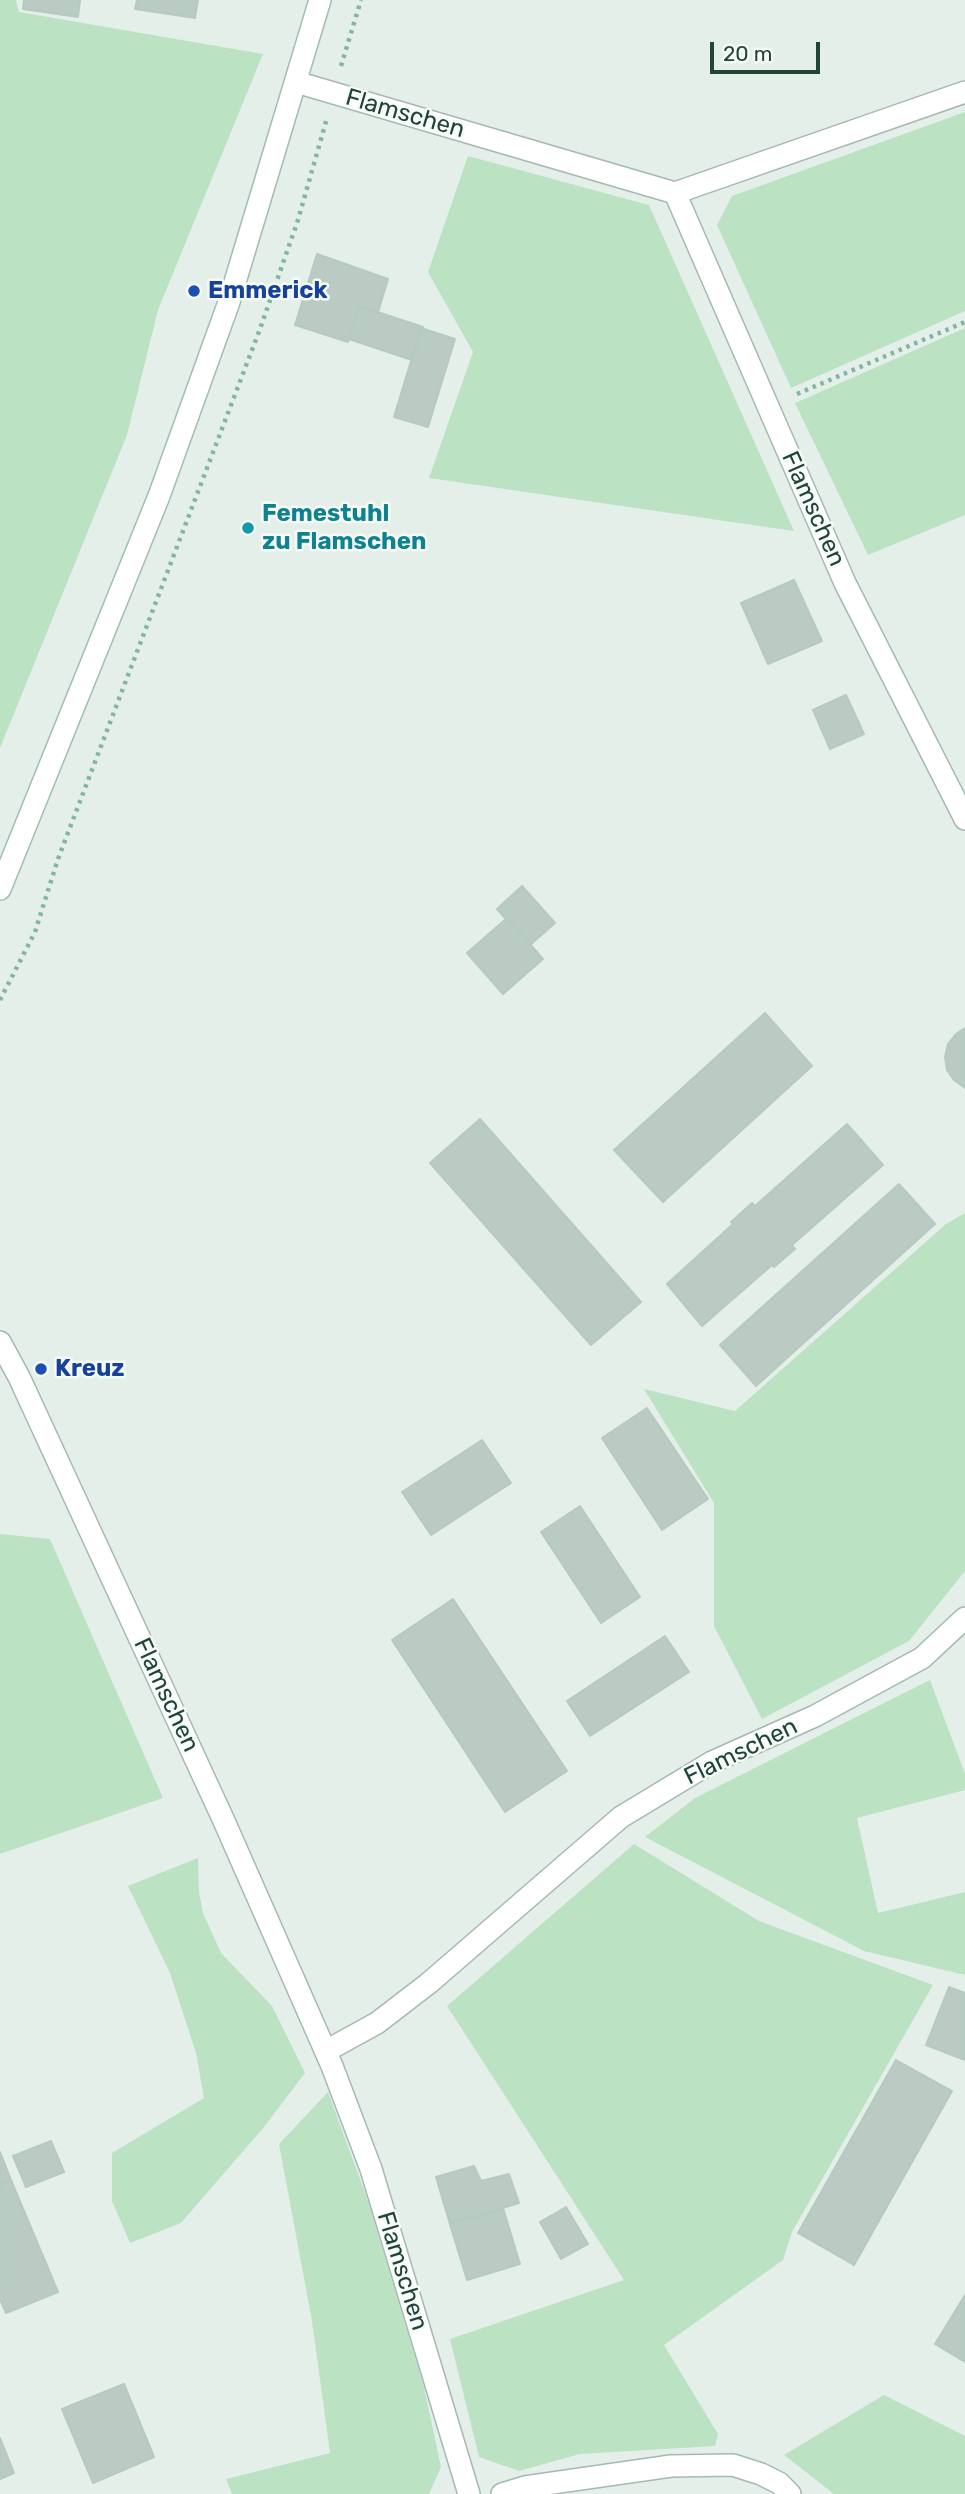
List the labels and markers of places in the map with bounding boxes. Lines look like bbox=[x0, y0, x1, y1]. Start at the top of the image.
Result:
place label: Emmerick bbox=[208, 277, 328, 305]
marker: Emmerick bbox=[186, 283, 202, 299]
place label: Femestuhl zu Flamschen bbox=[262, 500, 426, 556]
marker: Femestuhl zu Flamschen bbox=[240, 520, 256, 536]
place label: Kreuz bbox=[55, 1355, 125, 1383]
marker: Kreuz bbox=[33, 1361, 49, 1377]

